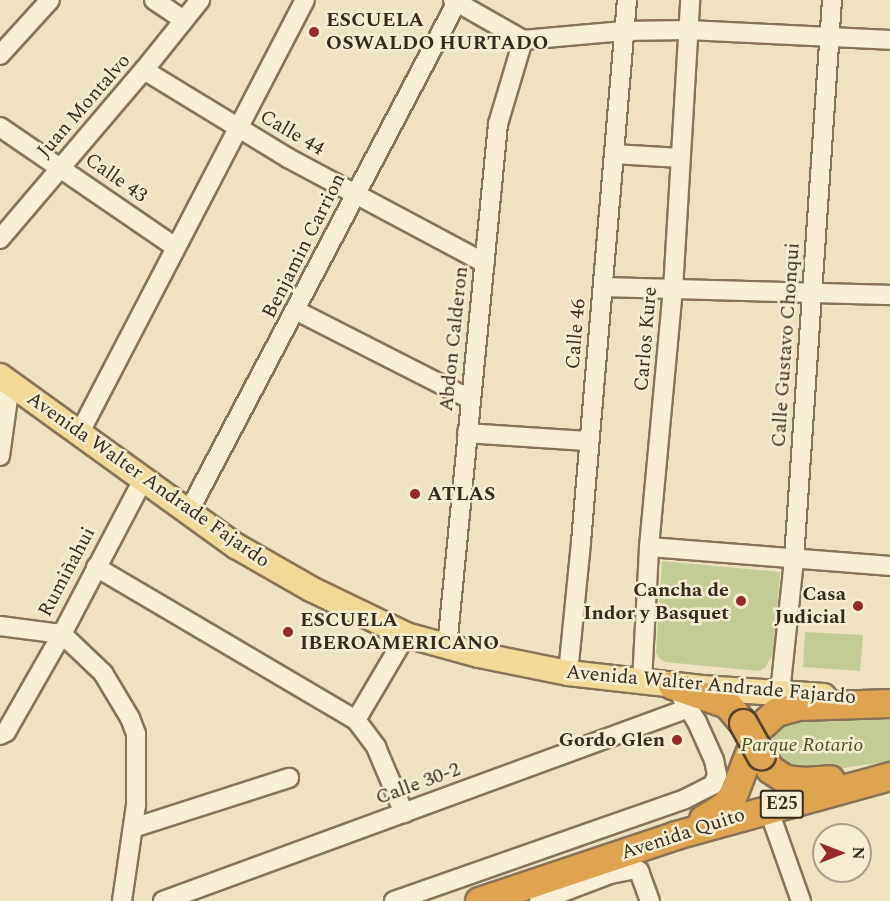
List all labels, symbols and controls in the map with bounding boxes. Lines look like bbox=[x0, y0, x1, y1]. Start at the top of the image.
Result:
place label: ESCUELA OSWALDO HURTADO bbox=[326, 8, 548, 55]
marker: ESCUELA OSWALDO HURTADO bbox=[307, 25, 321, 39]
street label: Juan Montalvo bbox=[32, 49, 136, 163]
street label: Calle 44 bbox=[255, 105, 329, 161]
street label: Calle 43 bbox=[80, 148, 152, 208]
street label: Benjamin Carrion bbox=[257, 169, 351, 323]
street label: Calle Gustavo Chonqui bbox=[767, 242, 805, 448]
street label: Abdon Calderon bbox=[434, 265, 474, 413]
street label: Carlos Kure bbox=[629, 286, 663, 392]
street label: Calle 46 bbox=[561, 298, 591, 370]
street label: Avenida Walter Andrade Fajardo bbox=[22, 387, 274, 573]
place label: ATLAS bbox=[427, 482, 496, 506]
marker: ATLAS bbox=[408, 487, 422, 501]
street label: Rumiñahui bbox=[33, 523, 101, 621]
place label: Cancha de Indor y Basquet bbox=[583, 578, 729, 625]
place label: Casa Judicial bbox=[774, 582, 846, 629]
marker: Cancha de Indor y Basquet bbox=[734, 594, 748, 608]
marker: Casa Judicial bbox=[851, 599, 865, 613]
place label: ESCUELA IBEROAMERICANO bbox=[300, 608, 499, 655]
marker: ESCUELA IBEROAMERICANO bbox=[281, 625, 295, 639]
street label: Avenida Walter Andrade Fajardo bbox=[565, 660, 857, 710]
place label: Gordo Glen bbox=[559, 728, 665, 752]
marker: Gordo Glen bbox=[670, 733, 684, 747]
park label: Parque Rotario bbox=[740, 733, 864, 757]
street label: Calle 30-2 bbox=[372, 758, 464, 810]
road number: E25 bbox=[760, 789, 804, 819]
street label: Avenida Quito bbox=[618, 803, 748, 865]
north arrow bbox=[812, 823, 872, 883]
text: N bbox=[846, 846, 870, 860]

